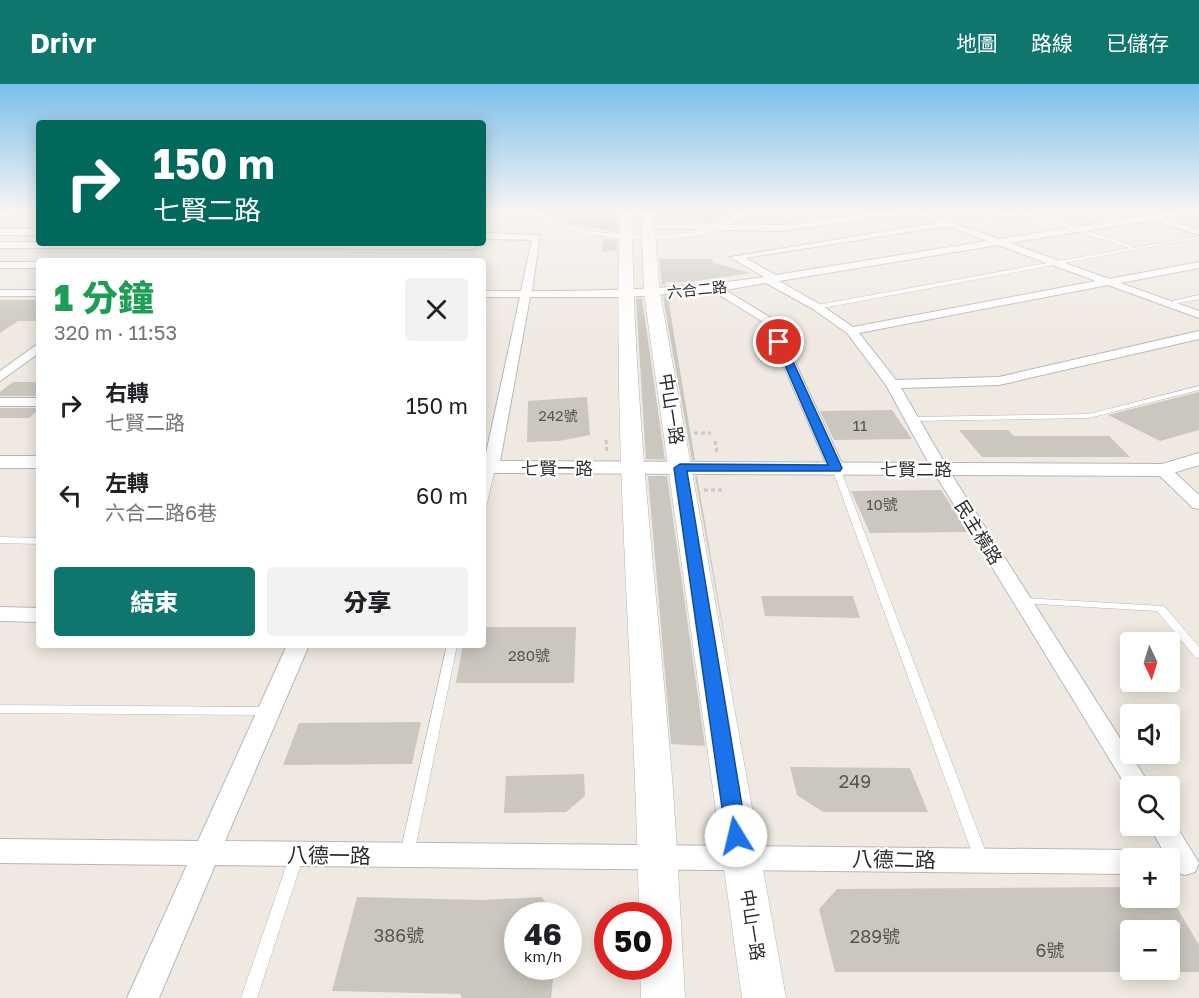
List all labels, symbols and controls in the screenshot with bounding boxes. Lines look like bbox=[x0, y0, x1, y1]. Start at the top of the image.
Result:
text: Drivr bbox=[30, 26, 96, 59]
text: 地圖 bbox=[956, 30, 998, 56]
text: 路線 bbox=[1031, 30, 1073, 56]
text: 已儲存 bbox=[1106, 30, 1169, 56]
text: 150 m bbox=[153, 138, 275, 188]
icon: right bbox=[54, 144, 132, 222]
text: 七賢二路 bbox=[153, 194, 261, 226]
text: 1 分鐘 bbox=[54, 276, 154, 319]
street label: 六合二路 bbox=[666, 277, 728, 301]
button: close bbox=[405, 278, 468, 341]
pin bbox=[753, 316, 804, 367]
text: 320 m · 11:53 bbox=[54, 320, 177, 344]
icon: arrive bbox=[762, 325, 795, 358]
street label: 中山一路 bbox=[656, 372, 688, 446]
text: 右轉 bbox=[105, 379, 149, 406]
icon: right bbox=[54, 389, 87, 422]
text: 150 m bbox=[406, 392, 468, 419]
house number: 242號 bbox=[539, 407, 577, 424]
text: 七賢二路 bbox=[105, 410, 185, 434]
house number: 11 bbox=[853, 416, 867, 434]
street label: 七賢一路 bbox=[521, 457, 593, 479]
street label: 七賢二路 bbox=[880, 458, 952, 480]
text: 左轉 bbox=[105, 469, 149, 496]
icon: left bbox=[54, 479, 87, 512]
text: 60 m bbox=[416, 482, 468, 509]
house number: 10號 bbox=[866, 495, 898, 513]
street label: 民主橫路 bbox=[951, 496, 1007, 568]
text: 六合二路6巷 bbox=[105, 500, 217, 524]
button: 結束 bbox=[54, 567, 255, 636]
button: 分享 bbox=[267, 567, 468, 636]
north arrow bbox=[1120, 632, 1180, 692]
map controls bbox=[1120, 632, 1180, 980]
house number: 280號 bbox=[508, 646, 550, 664]
button: sound bbox=[1120, 704, 1180, 764]
house number: 249 bbox=[839, 770, 871, 792]
button: search bbox=[1120, 776, 1180, 836]
position arrow bbox=[704, 804, 768, 868]
street label: 八德一路 bbox=[287, 841, 371, 869]
street label: 八德二路 bbox=[852, 845, 936, 873]
button: + bbox=[1120, 848, 1180, 908]
street label: 中山一路 bbox=[737, 888, 769, 962]
speed limit sign: 50 bbox=[594, 902, 672, 980]
text: 46 bbox=[524, 916, 562, 952]
button: − bbox=[1120, 920, 1180, 980]
house number: 386號 bbox=[374, 924, 424, 946]
house number: 289號 bbox=[850, 925, 900, 947]
house number: 6號 bbox=[1036, 939, 1064, 961]
text: km/h bbox=[524, 947, 562, 965]

